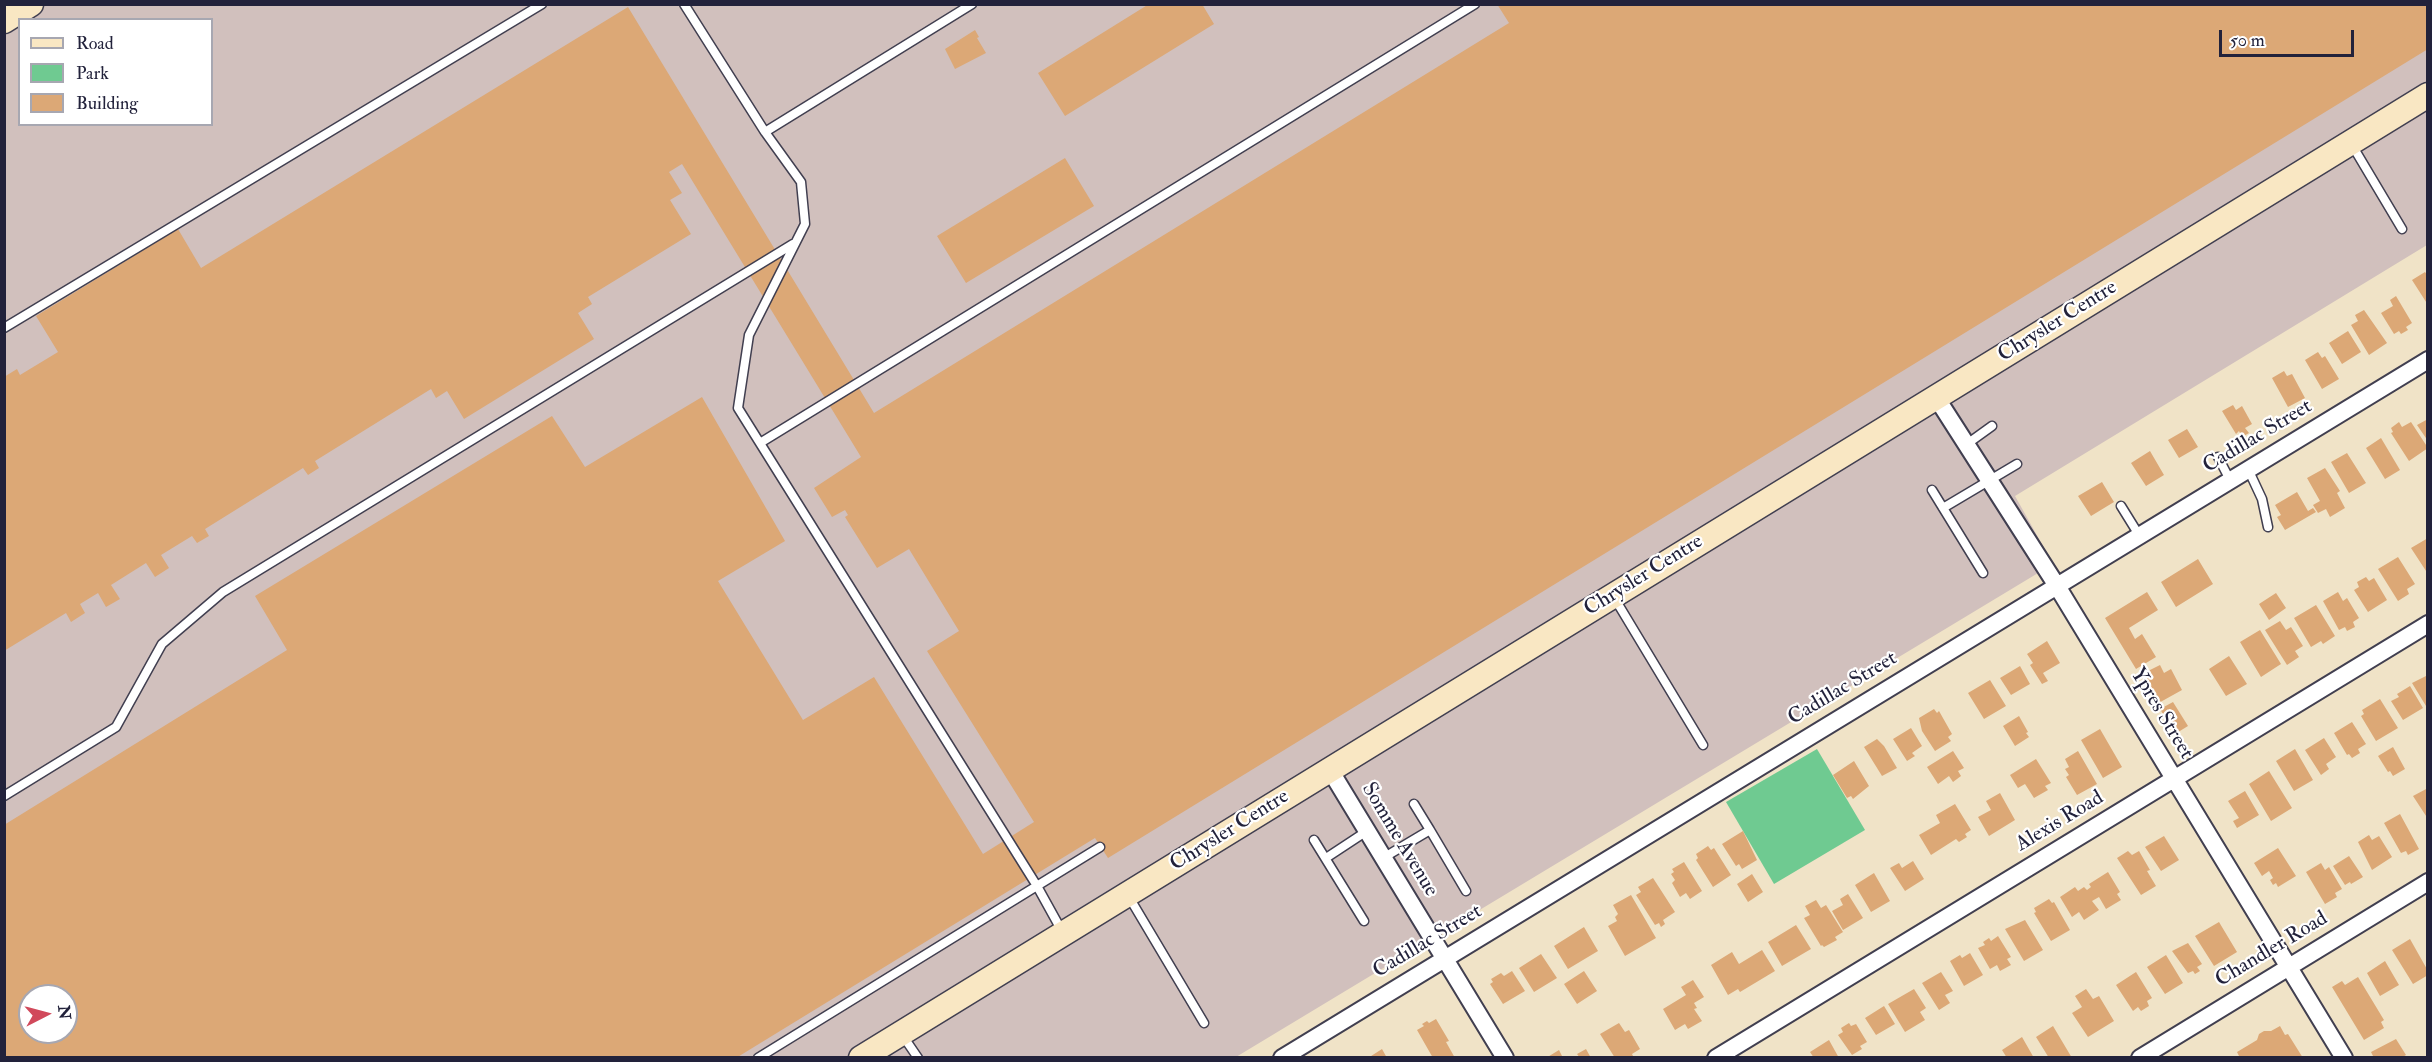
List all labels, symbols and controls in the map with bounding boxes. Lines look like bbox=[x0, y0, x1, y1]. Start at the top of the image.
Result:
legend bbox=[18, 18, 213, 126]
scale bar bbox=[2222, 18, 2357, 56]
text: 50 m bbox=[2230, 29, 2265, 52]
text: Road bbox=[76, 32, 114, 55]
text: Park bbox=[76, 62, 109, 85]
text: Building bbox=[76, 92, 138, 115]
street label: Chrysler Centre bbox=[1994, 276, 2122, 368]
street label: Cadillac Street bbox=[2199, 395, 2317, 479]
street label: Chrysler Centre bbox=[1580, 530, 1708, 622]
street label: Cadillac Street bbox=[1784, 647, 1902, 731]
street label: Ypres Street bbox=[2124, 664, 2198, 764]
street label: Somme Avenue bbox=[1355, 779, 1443, 901]
street label: Chrysler Centre bbox=[1166, 785, 1294, 877]
street label: Alexis Road bbox=[2012, 786, 2108, 858]
street label: Cadillac Street bbox=[1369, 900, 1487, 984]
street label: Chandler Road bbox=[2211, 907, 2333, 993]
north arrow bbox=[18, 984, 78, 1044]
text: N bbox=[53, 1004, 75, 1020]

